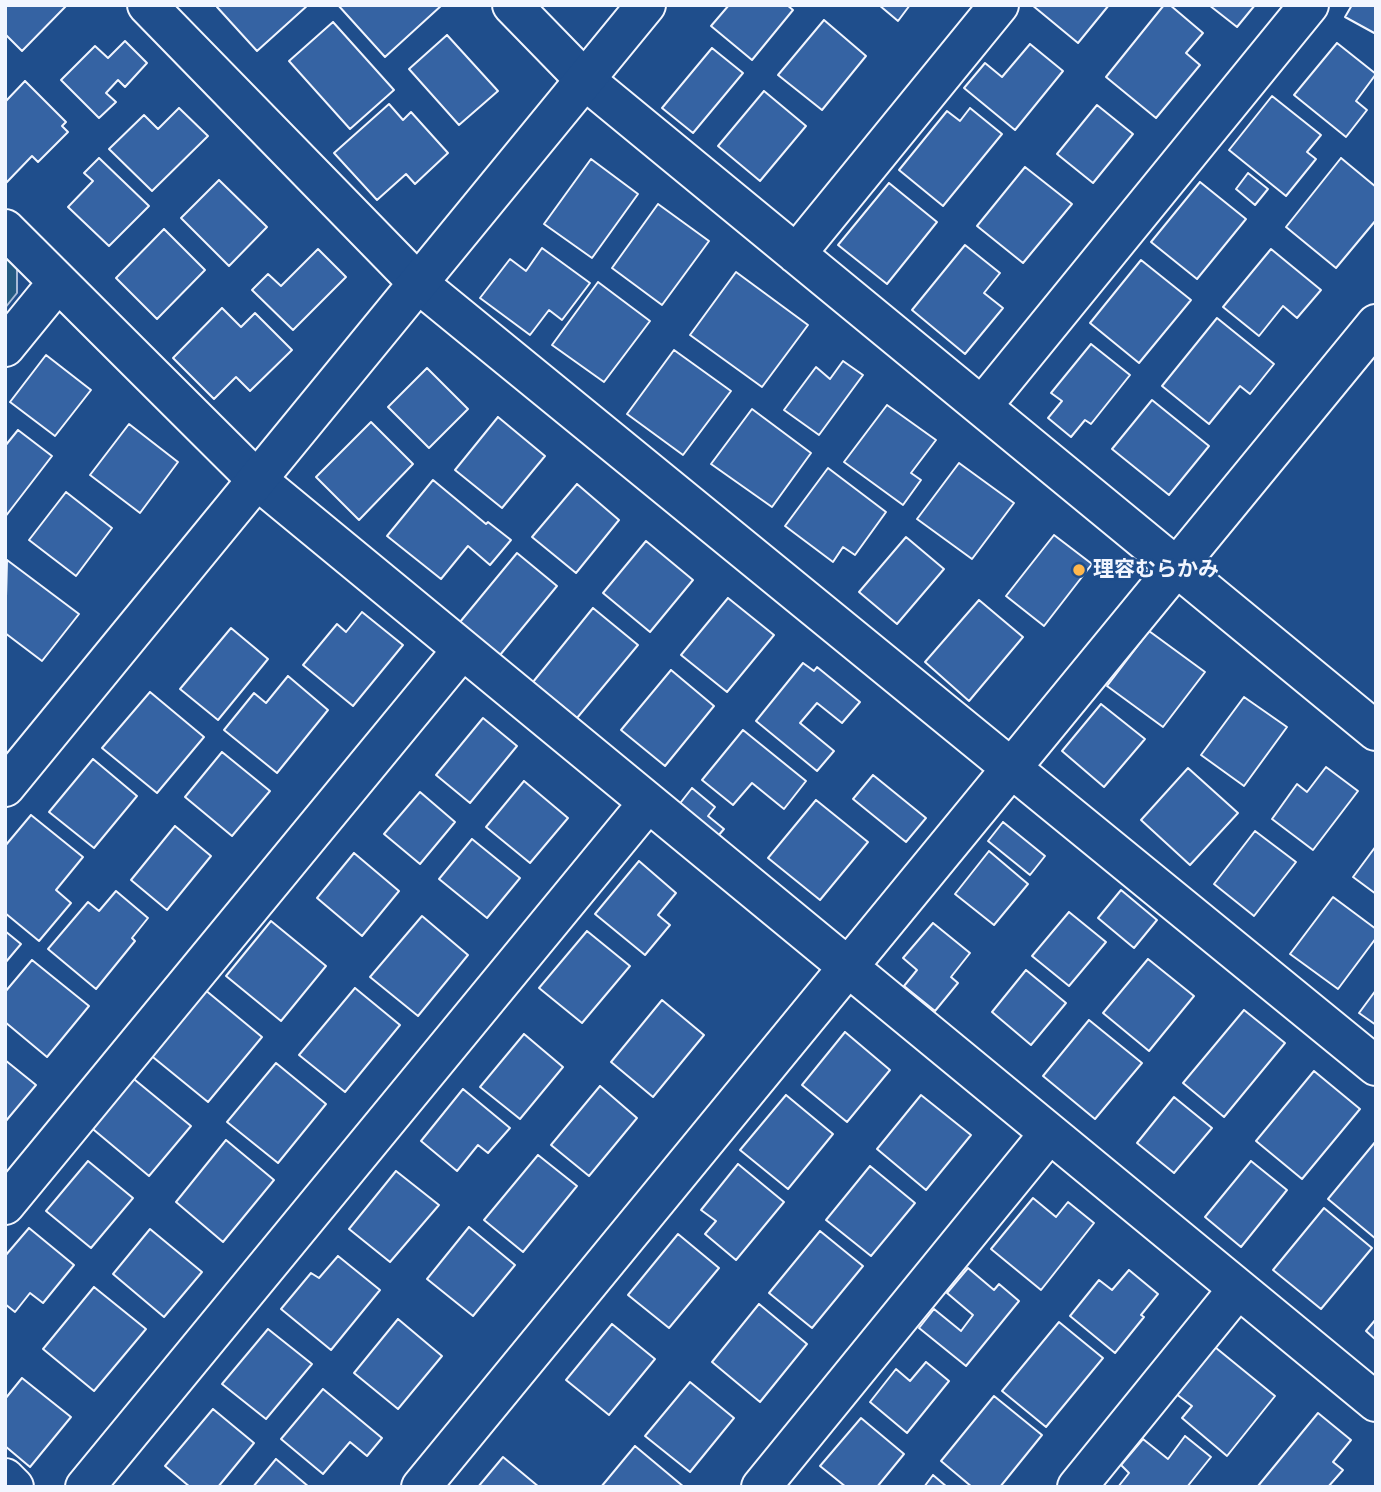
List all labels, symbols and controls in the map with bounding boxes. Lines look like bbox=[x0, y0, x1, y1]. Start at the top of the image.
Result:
place label: 理容むらかみ bbox=[1093, 557, 1219, 583]
marker: 理容むらかみ bbox=[1071, 562, 1087, 578]

